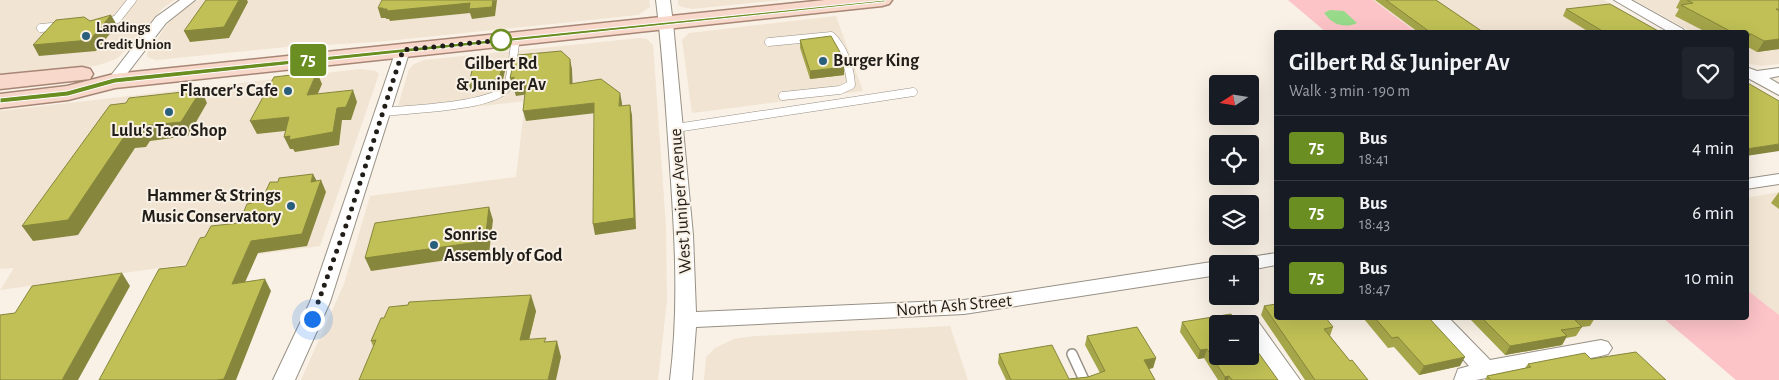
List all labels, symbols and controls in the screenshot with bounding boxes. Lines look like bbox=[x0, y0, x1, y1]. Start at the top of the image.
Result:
place label: Landings Credit Union bbox=[96, 20, 171, 52]
marker: Gilbert Rd & Juniper Av bbox=[490, 29, 512, 51]
marker: Landings Credit Union bbox=[80, 30, 92, 42]
line badge: 75 bbox=[286, 44, 330, 76]
button: heart bbox=[1682, 47, 1734, 99]
text: 75 bbox=[300, 51, 316, 69]
text: Gilbert Rd & Juniper Av bbox=[1289, 51, 1510, 75]
place label: Burger King bbox=[833, 52, 920, 70]
place label: Gilbert Rd & Juniper Av bbox=[456, 55, 546, 94]
marker: Burger King bbox=[817, 55, 829, 67]
north arrow bbox=[1209, 75, 1259, 125]
map controls bbox=[1209, 75, 1259, 365]
place label: Flancer's Cafe bbox=[180, 82, 278, 100]
text: Walk · 3 min · 190 m bbox=[1289, 83, 1410, 99]
marker: Flancer's Cafe bbox=[282, 85, 294, 97]
marker: Lulu's Taco Shop bbox=[163, 106, 175, 118]
place label: Lulu's Taco Shop bbox=[111, 122, 227, 140]
street label: West Juniper Avenue bbox=[667, 128, 695, 274]
text: Bus bbox=[1359, 129, 1387, 148]
button: locate bbox=[1209, 135, 1259, 185]
text: 75 bbox=[1309, 139, 1324, 157]
text: 4 min bbox=[1692, 139, 1734, 158]
text: 18:41 bbox=[1359, 151, 1389, 167]
place label: Hammer & Strings Music Conservatory bbox=[142, 187, 282, 226]
text: Bus bbox=[1359, 194, 1387, 213]
button: layers bbox=[1209, 195, 1259, 245]
marker: Hammer & Strings Music Conservatory bbox=[285, 200, 297, 212]
text: 75 bbox=[1309, 204, 1324, 222]
text: 6 min bbox=[1692, 204, 1734, 223]
text: 18:43 bbox=[1359, 216, 1390, 232]
place label: Sonrise Assembly of God bbox=[444, 226, 563, 265]
marker: Sonrise Assembly of God bbox=[428, 239, 440, 251]
button: + bbox=[1209, 255, 1259, 305]
text: Bus bbox=[1359, 259, 1387, 278]
text: 75 bbox=[1309, 269, 1324, 287]
text: 10 min bbox=[1685, 269, 1734, 288]
text: 18:47 bbox=[1359, 281, 1390, 297]
street label: North Ash Street bbox=[895, 292, 1013, 320]
your location bbox=[300, 307, 325, 332]
button: − bbox=[1209, 315, 1259, 365]

